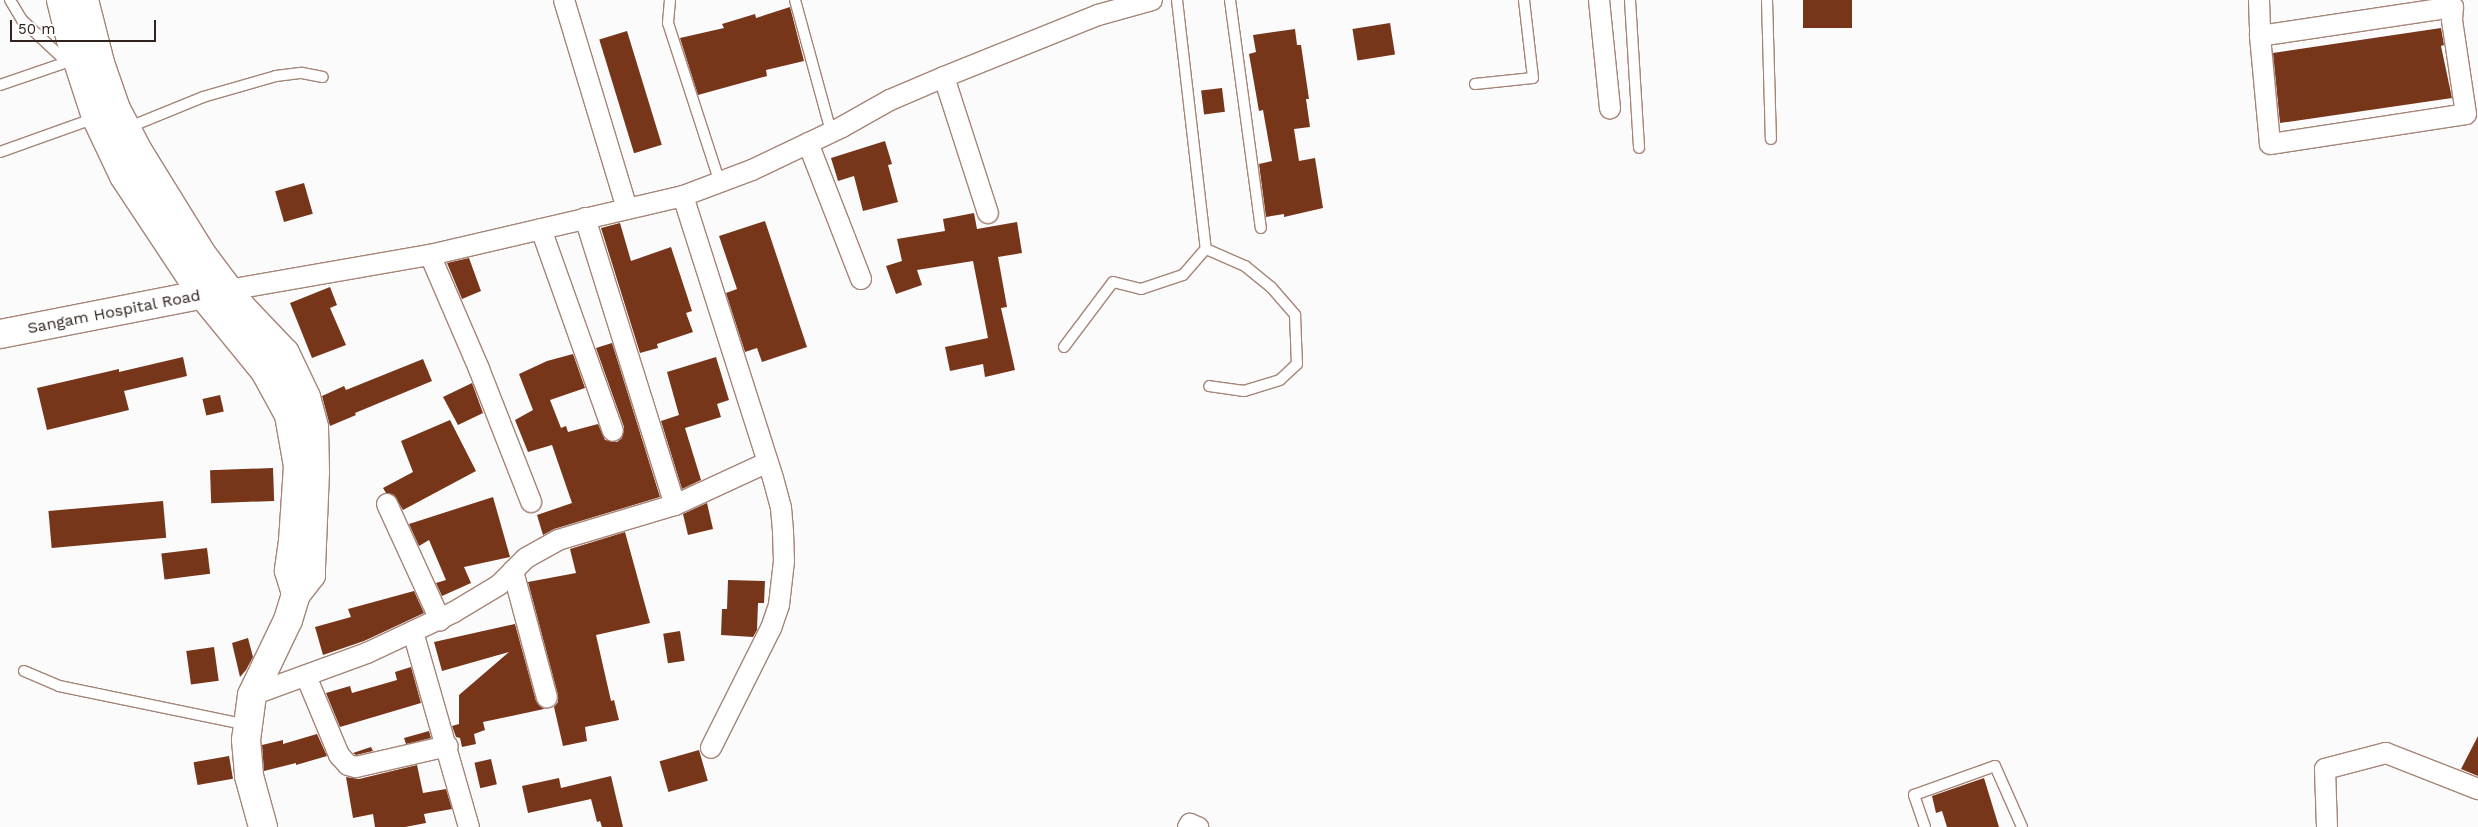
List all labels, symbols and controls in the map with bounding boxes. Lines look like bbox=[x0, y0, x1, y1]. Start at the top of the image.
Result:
scale bar bbox=[12, 10, 159, 42]
text: 50 m bbox=[18, 20, 55, 38]
street label: Sangam Hospital Road bbox=[26, 286, 202, 338]

